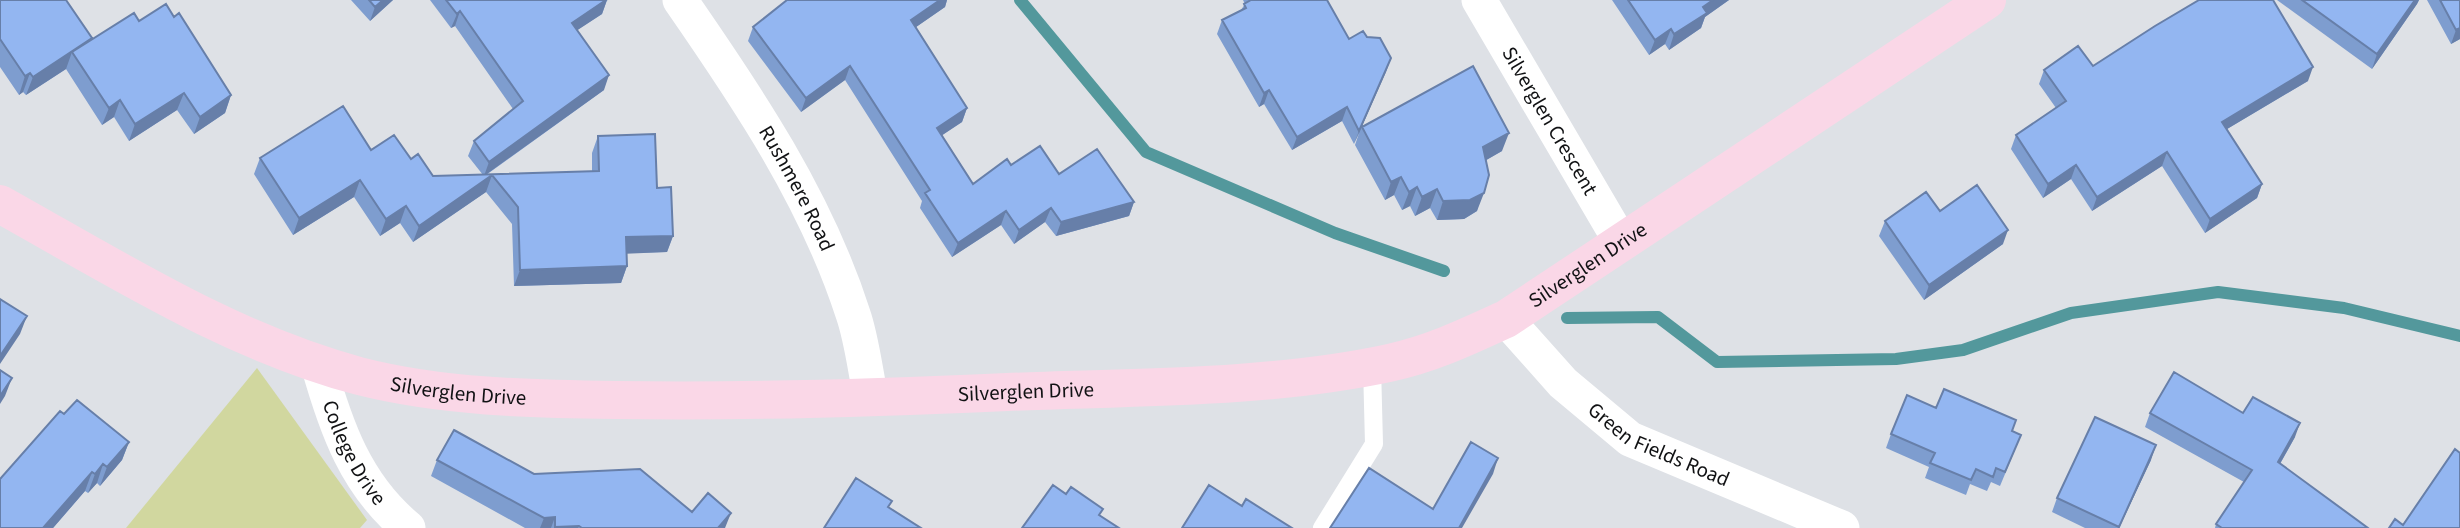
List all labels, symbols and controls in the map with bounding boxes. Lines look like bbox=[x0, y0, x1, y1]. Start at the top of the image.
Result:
street label: Silverglen Crescent bbox=[1495, 41, 1605, 201]
street label: Rushmere Road bbox=[752, 120, 842, 256]
street label: Silverglen Drive bbox=[1522, 215, 1653, 315]
street label: Silverglen Drive bbox=[388, 368, 527, 413]
street label: Silverglen Drive bbox=[957, 374, 1095, 409]
street label: Green Fields Road bbox=[1581, 395, 1734, 494]
street label: College Drive bbox=[315, 396, 393, 512]

